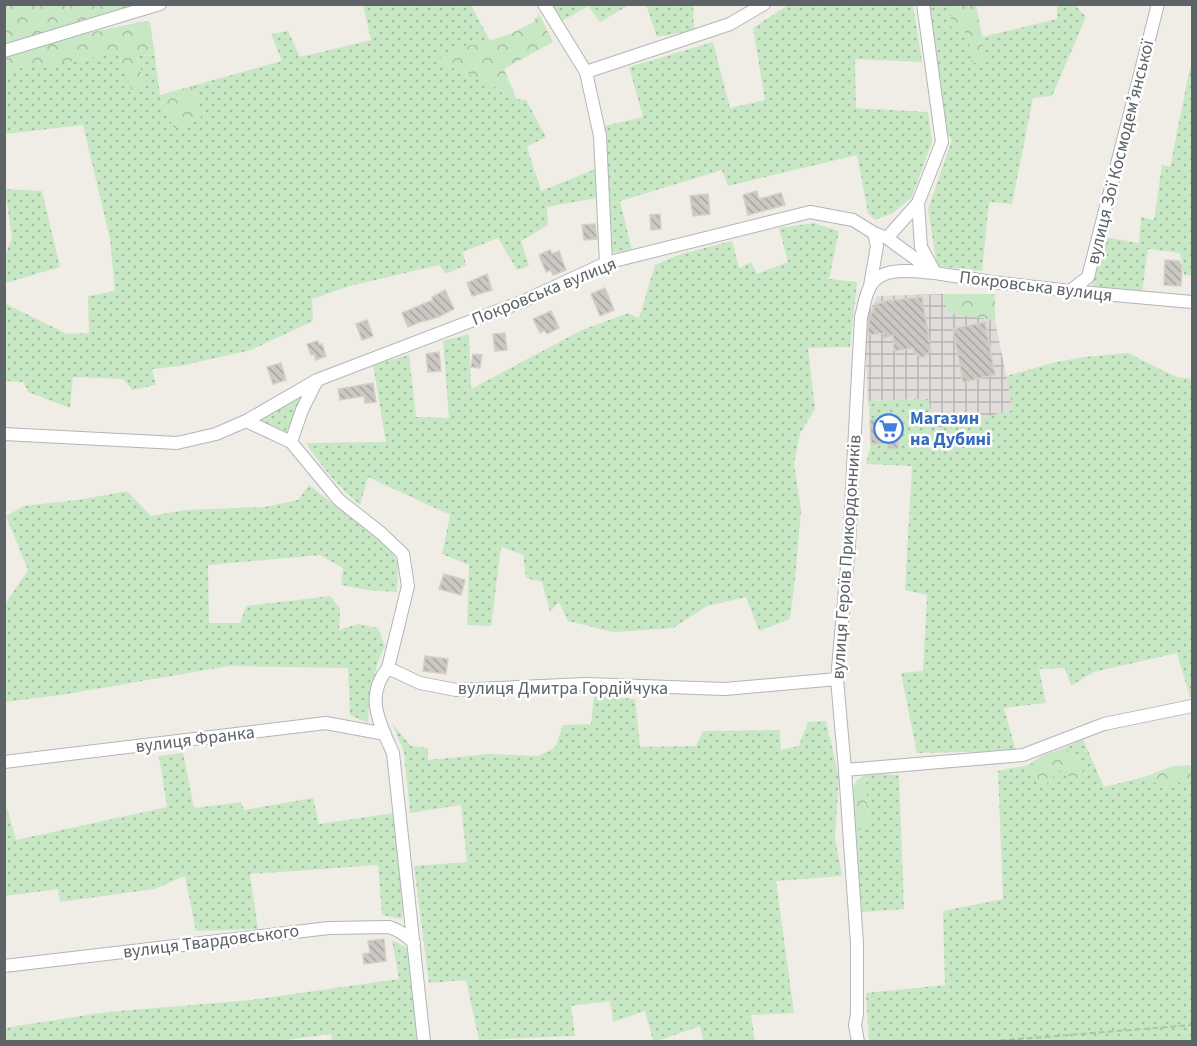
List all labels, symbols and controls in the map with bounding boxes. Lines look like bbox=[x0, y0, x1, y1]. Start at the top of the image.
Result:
street label: вулиця Зої Космодемʼянської bbox=[1080, 37, 1161, 267]
street label: Покровська вулиця bbox=[468, 251, 620, 332]
street label: Покровська вулиця bbox=[958, 265, 1114, 308]
place label: Магазин на Дубині bbox=[910, 406, 991, 452]
supermarket icon: Магазин на Дубині bbox=[873, 412, 905, 444]
street label: вулиця Героїв Прикордонників bbox=[825, 434, 868, 680]
street label: вулиця Дмитра Гордійчука bbox=[458, 676, 668, 701]
street label: вулиця Франка bbox=[134, 720, 256, 759]
street label: вулиця Твардовського bbox=[122, 918, 301, 965]

